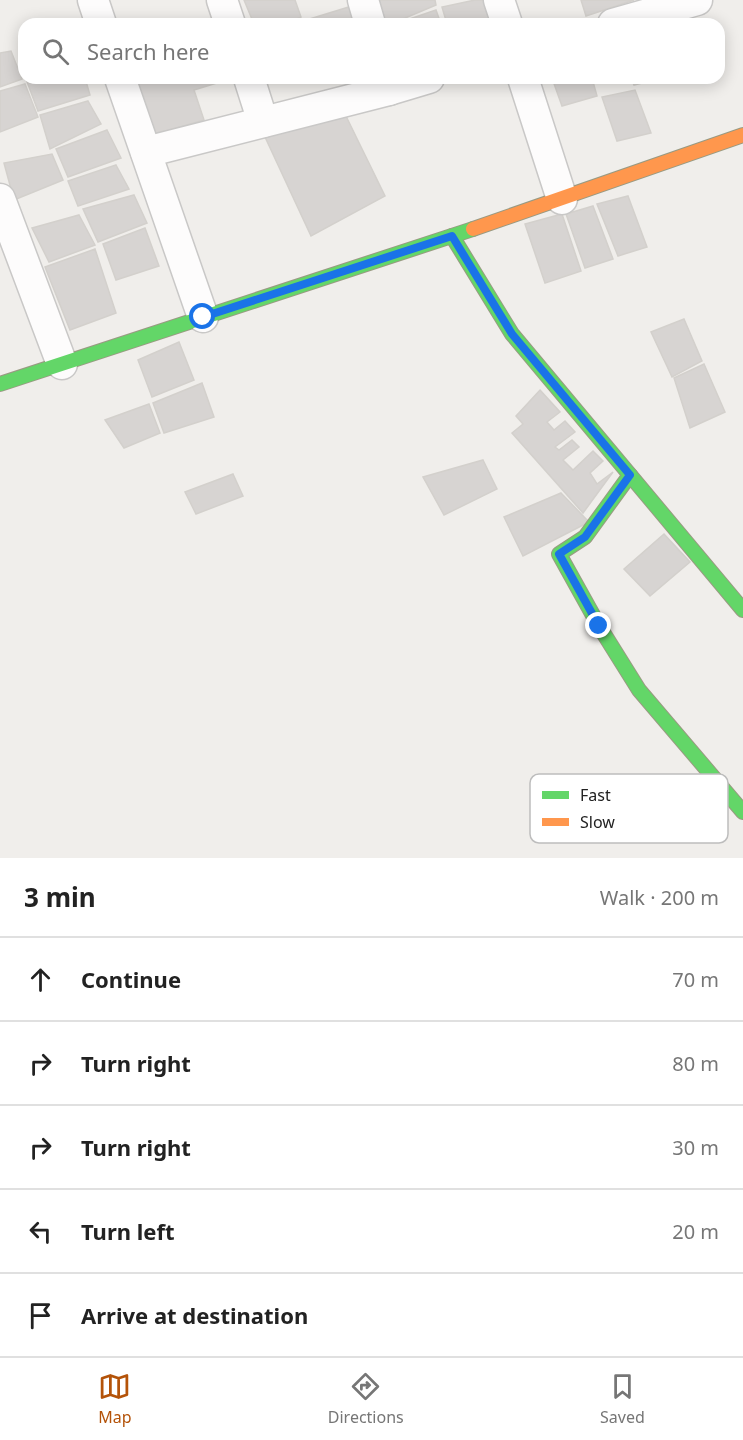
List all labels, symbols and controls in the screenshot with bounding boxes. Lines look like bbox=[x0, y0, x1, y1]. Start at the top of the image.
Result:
search box bbox=[18, 18, 725, 84]
icon: search bbox=[39, 35, 72, 68]
text: Search here bbox=[87, 36, 209, 66]
route start bbox=[189, 303, 215, 329]
route end bbox=[585, 612, 611, 638]
legend bbox=[530, 774, 728, 843]
text: Fast bbox=[580, 784, 611, 806]
text: Slow bbox=[580, 811, 615, 833]
text: 3 min bbox=[24, 879, 96, 915]
text: Walk · 200 m bbox=[600, 884, 719, 911]
icon: ahead bbox=[24, 963, 57, 996]
text: Continue bbox=[81, 964, 181, 994]
text: 70 m bbox=[672, 966, 719, 993]
icon: right bbox=[24, 1047, 57, 1080]
text: Turn right bbox=[81, 1048, 191, 1078]
text: 80 m bbox=[672, 1050, 719, 1077]
icon: right bbox=[24, 1131, 57, 1164]
text: Turn right bbox=[81, 1132, 191, 1162]
text: 30 m bbox=[672, 1134, 719, 1161]
icon: left bbox=[24, 1215, 57, 1248]
text: Turn left bbox=[81, 1216, 175, 1246]
text: 20 m bbox=[672, 1218, 719, 1245]
icon: arrive bbox=[24, 1299, 57, 1332]
text: Arrive at destination bbox=[81, 1300, 308, 1330]
tab: Map bbox=[98, 1370, 131, 1428]
tab: Directions bbox=[328, 1370, 404, 1428]
tab: Saved bbox=[600, 1370, 645, 1428]

